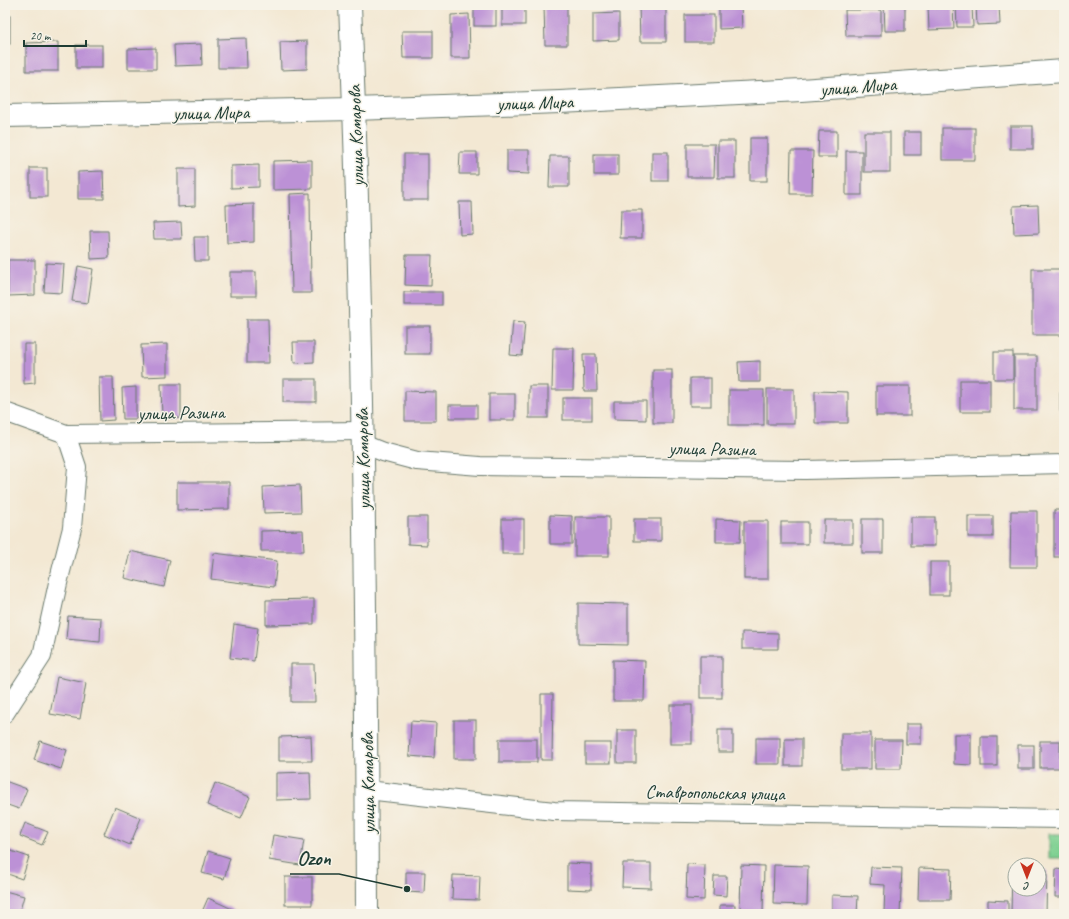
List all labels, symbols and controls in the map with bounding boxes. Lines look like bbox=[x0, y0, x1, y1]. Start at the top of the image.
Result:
scale bar bbox=[24, 22, 86, 48]
text: 20 m bbox=[30, 28, 52, 44]
street label: улица Мира bbox=[818, 72, 898, 102]
street label: улица Комарова bbox=[342, 83, 370, 188]
street label: улица Мира bbox=[495, 90, 575, 116]
street label: улица Мира bbox=[172, 100, 251, 126]
street label: улица Разина bbox=[136, 400, 227, 426]
street label: улица Комарова bbox=[350, 406, 376, 511]
street label: улица Разина bbox=[667, 436, 758, 462]
street label: улица Комарова bbox=[355, 730, 381, 835]
street label: Ставропольская улица bbox=[645, 780, 786, 806]
callout: Ozon bbox=[290, 842, 339, 874]
text: Ozon bbox=[297, 846, 332, 871]
north arrow bbox=[1007, 857, 1047, 897]
text: С bbox=[1023, 880, 1030, 894]

